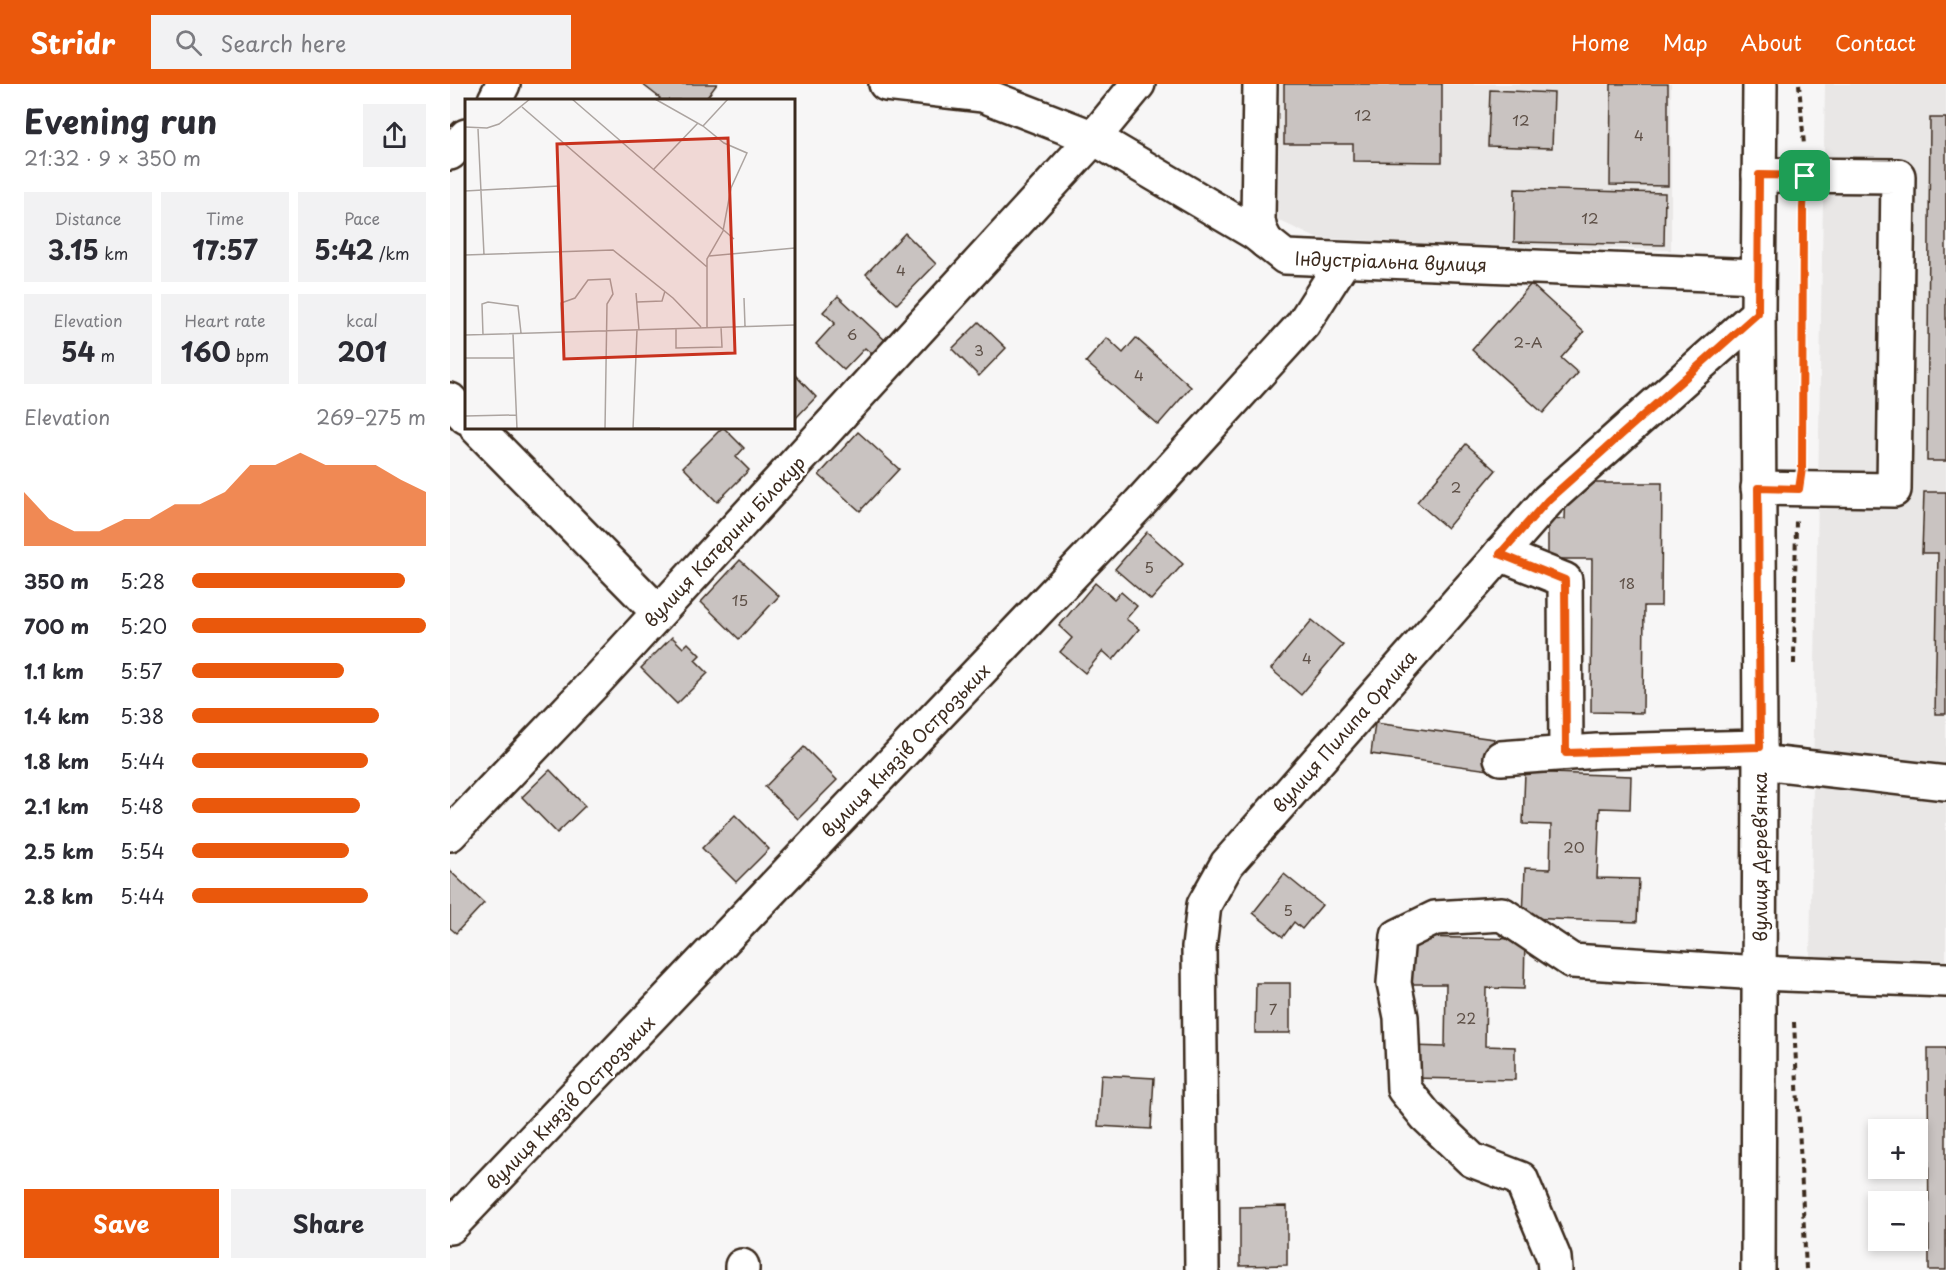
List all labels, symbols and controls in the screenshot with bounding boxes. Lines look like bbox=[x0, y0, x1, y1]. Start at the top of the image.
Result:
search box bbox=[151, 15, 571, 69]
text: Stridr bbox=[30, 21, 115, 64]
icon: search bbox=[172, 26, 205, 59]
text: Search here bbox=[220, 26, 346, 59]
text: Home bbox=[1571, 26, 1630, 58]
text: Map bbox=[1663, 26, 1708, 58]
text: About bbox=[1741, 26, 1802, 58]
text: Contact bbox=[1835, 26, 1916, 58]
text: Evening run bbox=[24, 95, 217, 145]
inset map bbox=[465, 99, 795, 429]
house number: 12 bbox=[1354, 103, 1372, 126]
button: share bbox=[363, 104, 426, 167]
house number: 12 bbox=[1512, 108, 1530, 131]
house number: 4 bbox=[1634, 123, 1644, 146]
text: 21:32 · 9 × 350 m bbox=[24, 143, 201, 173]
pin bbox=[1779, 150, 1830, 201]
icon: arrive bbox=[1788, 159, 1821, 192]
text: Distance bbox=[54, 206, 122, 230]
text: Time bbox=[206, 206, 244, 230]
text: Pace bbox=[344, 206, 380, 230]
house number: 12 bbox=[1581, 206, 1599, 229]
text: 3.15 bbox=[48, 230, 99, 269]
text: 17:57 bbox=[192, 230, 258, 269]
text: 5:42 bbox=[314, 230, 374, 269]
text: km bbox=[99, 241, 128, 265]
text: /km bbox=[374, 241, 410, 265]
street label: Індустріальна вулиця bbox=[1294, 244, 1488, 278]
house number: 4 bbox=[896, 258, 906, 281]
text: Elevation bbox=[53, 308, 123, 332]
text: Heart rate bbox=[185, 308, 265, 332]
text: kcal bbox=[346, 308, 378, 332]
house number: 6 bbox=[847, 322, 857, 345]
house number: 2-А bbox=[1513, 330, 1543, 353]
text: 54 bbox=[61, 332, 95, 371]
text: 160 bbox=[181, 332, 231, 371]
text: 201 bbox=[337, 332, 387, 371]
house number: 3 bbox=[974, 338, 984, 361]
text: m bbox=[95, 343, 115, 367]
text: bpm bbox=[231, 343, 269, 367]
house number: 4 bbox=[1134, 363, 1144, 386]
text: Elevation bbox=[24, 402, 110, 432]
text: 269–275 m bbox=[316, 402, 426, 432]
street label: вулиця Катерини Білокур bbox=[637, 449, 811, 633]
house number: 2 bbox=[1451, 475, 1461, 498]
house number: 5 bbox=[1144, 555, 1154, 578]
text: 350 m bbox=[24, 566, 89, 596]
text: 5:28 bbox=[120, 566, 165, 596]
house number: 18 bbox=[1619, 571, 1635, 594]
house number: 15 bbox=[732, 588, 748, 611]
text: 700 m bbox=[24, 611, 89, 641]
text: 5:20 bbox=[120, 611, 167, 641]
street label: вулиця Пилипа Орлика bbox=[1266, 643, 1423, 818]
house number: 4 bbox=[1302, 646, 1312, 669]
text: 1.1 km bbox=[24, 656, 84, 686]
text: 5:57 bbox=[120, 656, 163, 686]
street label: вулиця Князів Острозьких bbox=[814, 657, 996, 843]
text: 1.4 km bbox=[24, 701, 90, 731]
text: 5:38 bbox=[120, 701, 164, 731]
text: 1.8 km bbox=[24, 746, 89, 776]
text: 5:44 bbox=[120, 746, 165, 776]
street label: вулиця Деревʼянка bbox=[1746, 772, 1773, 942]
text: 2.1 km bbox=[24, 791, 89, 821]
text: 5:48 bbox=[120, 791, 164, 821]
house number: 20 bbox=[1563, 835, 1585, 858]
text: 2.5 km bbox=[24, 836, 94, 866]
text: 5:54 bbox=[120, 836, 165, 866]
text: 2.8 km bbox=[24, 881, 93, 911]
text: 5:44 bbox=[120, 881, 165, 911]
house number: 5 bbox=[1283, 898, 1293, 921]
house number: 7 bbox=[1269, 997, 1278, 1020]
house number: 22 bbox=[1456, 1006, 1476, 1029]
street label: вулиця Князів Острозьких bbox=[479, 1009, 661, 1195]
map controls bbox=[1868, 1119, 1928, 1251]
button: + bbox=[1868, 1119, 1928, 1179]
button: Save bbox=[24, 1189, 219, 1258]
button: Share bbox=[231, 1189, 426, 1258]
button: − bbox=[1868, 1191, 1928, 1251]

